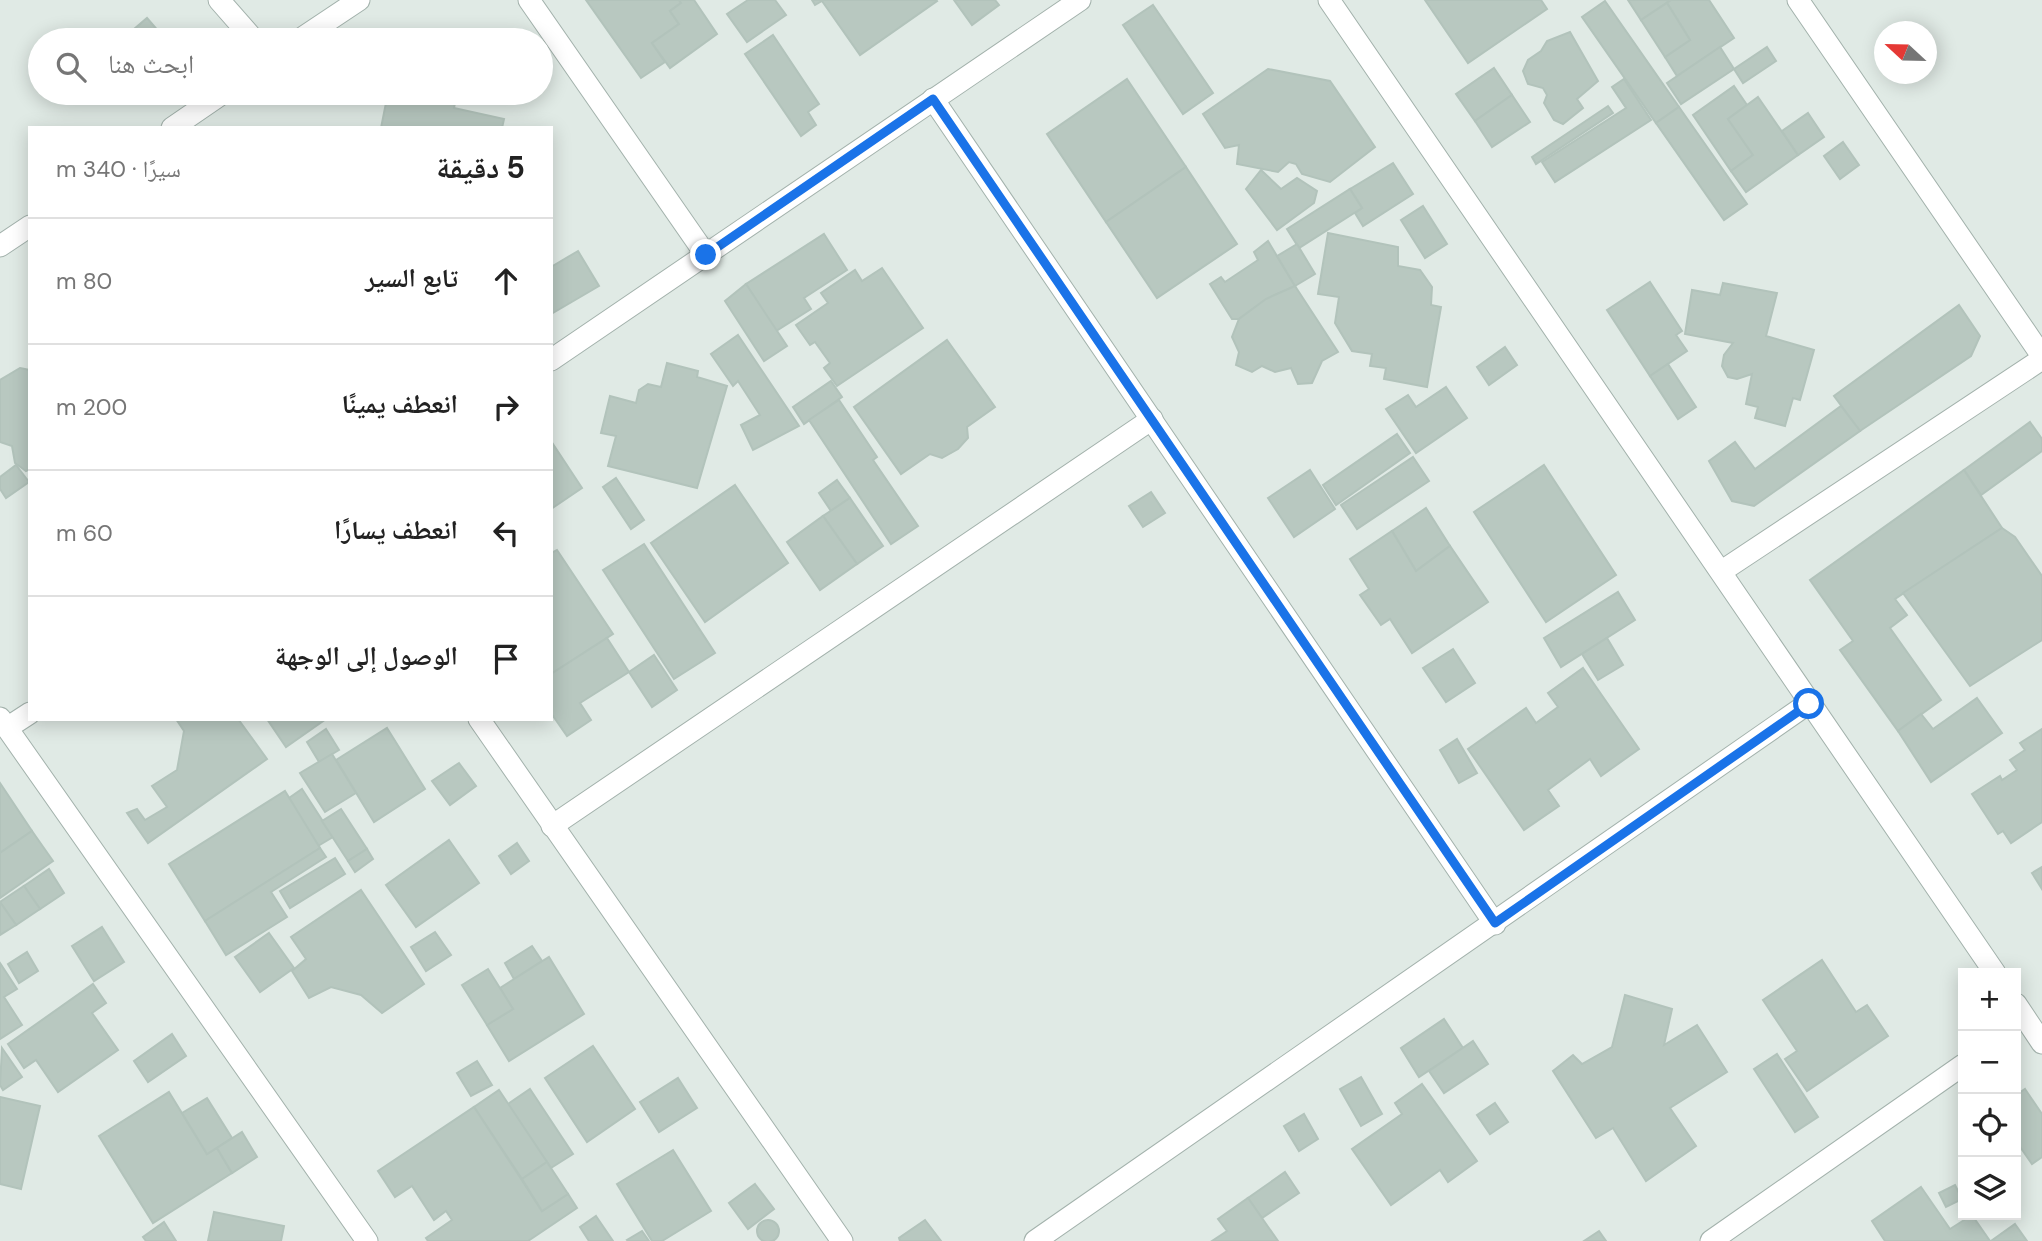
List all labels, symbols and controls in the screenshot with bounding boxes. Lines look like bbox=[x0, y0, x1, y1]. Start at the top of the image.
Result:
north arrow bbox=[1874, 21, 1937, 84]
search box bbox=[28, 28, 553, 105]
text: ابحث هنا bbox=[108, 47, 194, 81]
icon: search bbox=[52, 48, 90, 86]
text: 5 دقيقة bbox=[436, 148, 525, 187]
text: سيرًا · 340 m bbox=[56, 154, 181, 184]
route end bbox=[690, 239, 721, 270]
text: تابع السير bbox=[365, 261, 458, 295]
icon: ahead bbox=[487, 262, 525, 300]
text: 80 m bbox=[56, 266, 112, 296]
text: انعطف يمينًا bbox=[342, 387, 458, 421]
icon: right bbox=[487, 388, 525, 426]
text: 200 m bbox=[56, 392, 127, 422]
text: انعطف يسارًا bbox=[334, 513, 458, 547]
icon: left bbox=[487, 514, 525, 552]
text: 60 m bbox=[56, 518, 113, 548]
text: الوصول إلى الوجهة bbox=[275, 639, 458, 673]
icon: arrive bbox=[487, 640, 525, 678]
route start bbox=[1793, 688, 1824, 719]
map controls bbox=[1958, 968, 2021, 1220]
button: + bbox=[1958, 968, 2021, 1031]
button: − bbox=[1958, 1031, 2021, 1094]
button: locate bbox=[1958, 1094, 2021, 1157]
button: layers bbox=[1958, 1157, 2021, 1220]

